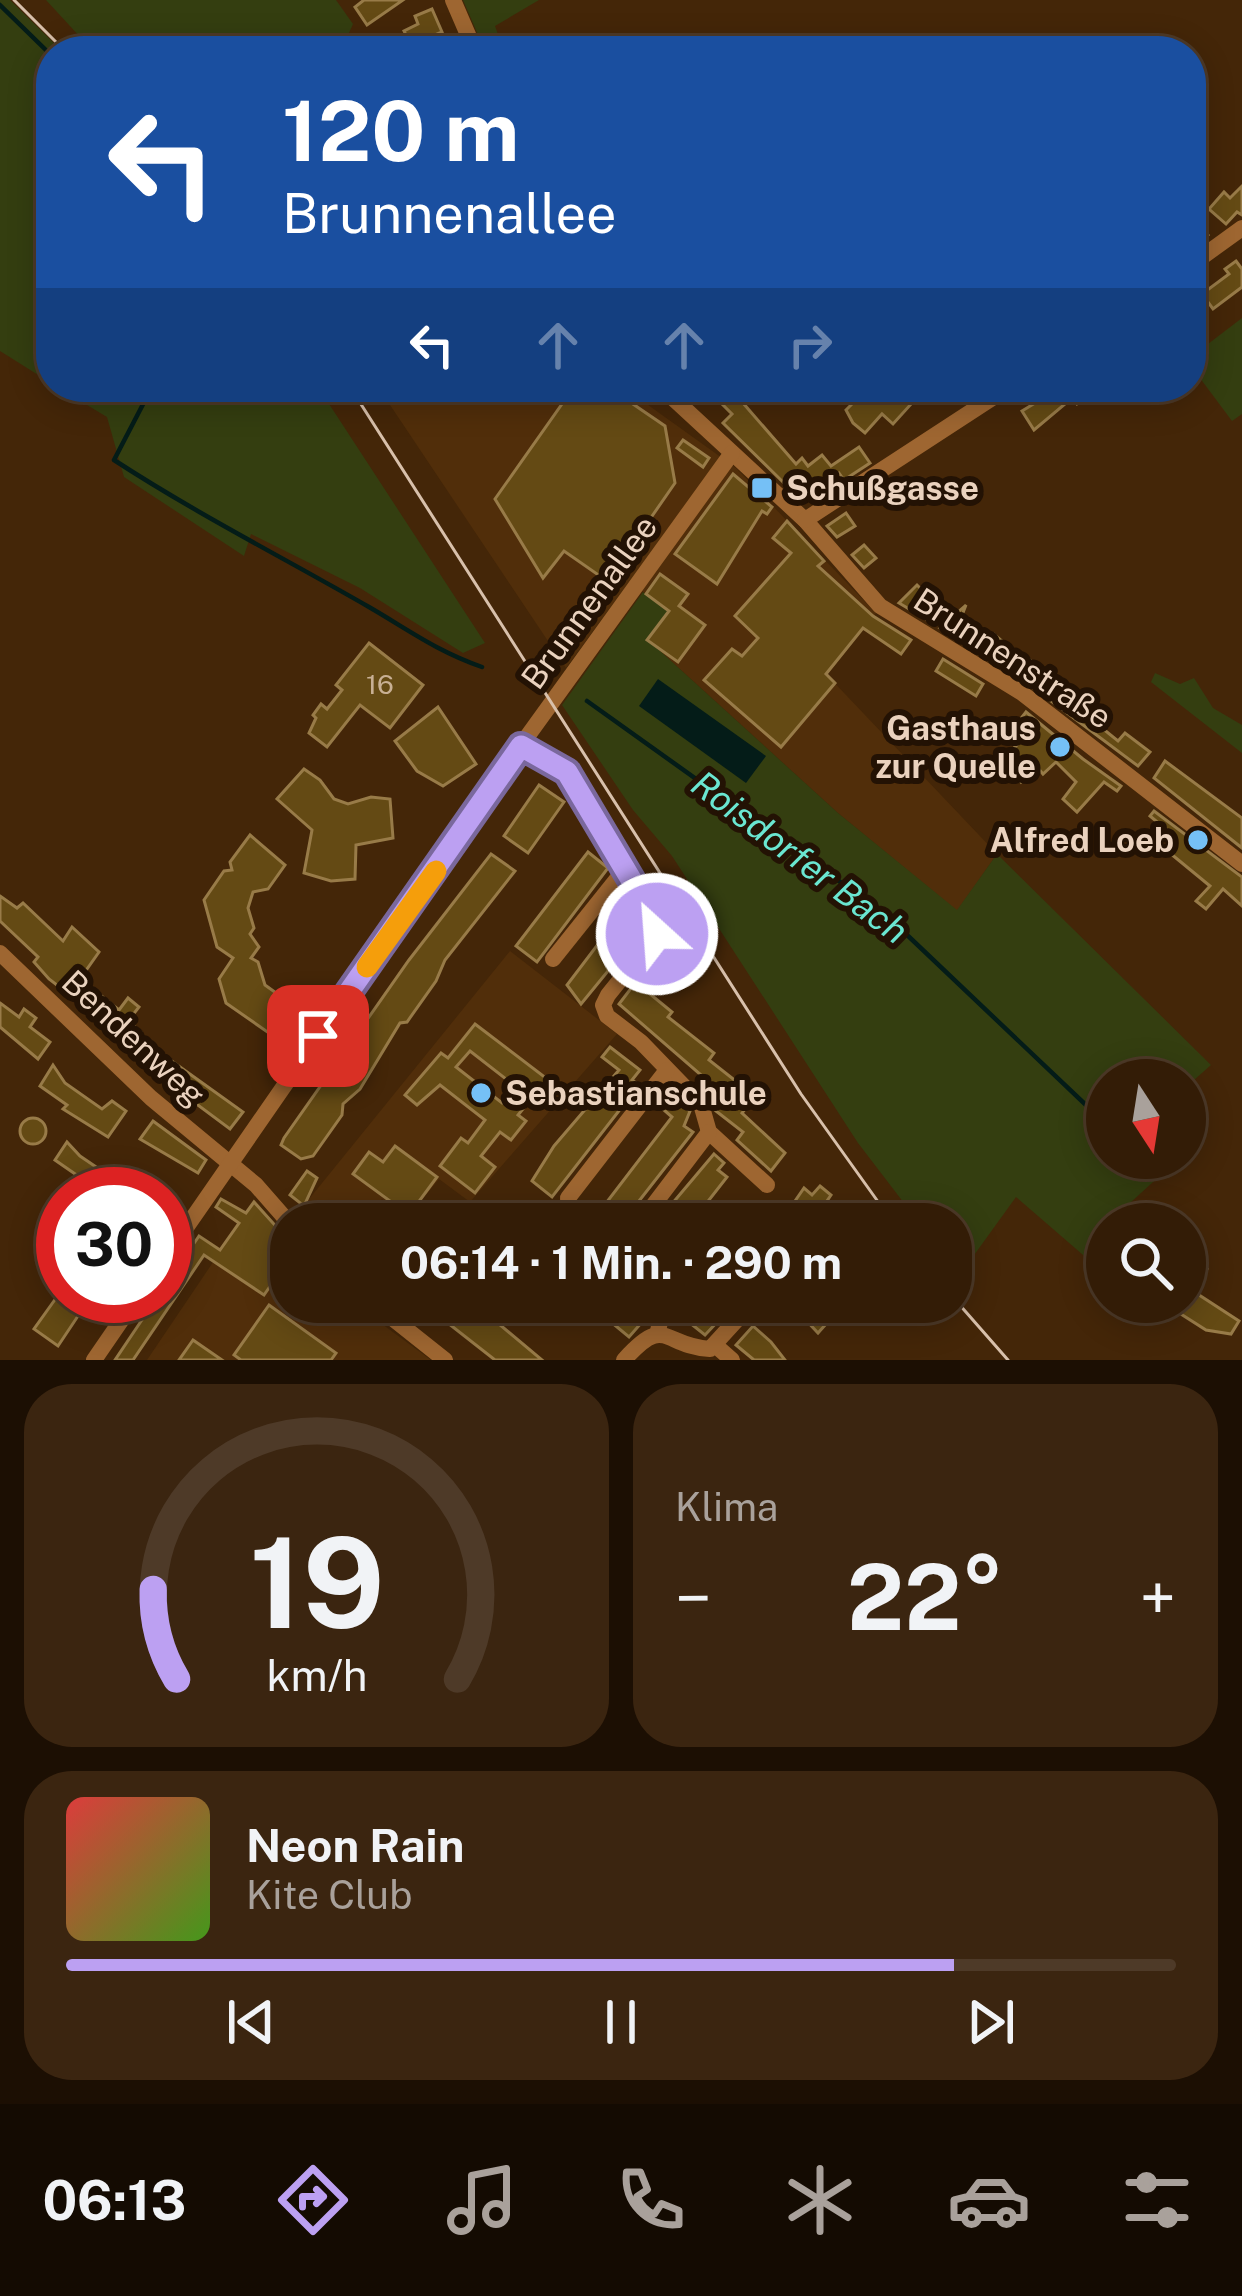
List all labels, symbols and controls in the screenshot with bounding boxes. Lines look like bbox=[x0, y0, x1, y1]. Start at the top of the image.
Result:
text: 120 m bbox=[282, 81, 520, 180]
icon: left bbox=[84, 84, 240, 240]
text: Brunnenallee bbox=[282, 182, 617, 245]
icon: left bbox=[399, 312, 465, 378]
icon: ahead bbox=[525, 312, 591, 378]
icon: ahead bbox=[651, 312, 717, 378]
icon: right bbox=[777, 312, 843, 378]
place label: Schußgasse bbox=[786, 469, 979, 507]
marker: Schußgasse bbox=[749, 475, 775, 501]
street label: Brunnenallee bbox=[514, 508, 664, 696]
street label: Brunnenstraße bbox=[907, 580, 1119, 736]
house number: 16 bbox=[366, 668, 394, 700]
place label: Gasthaus zur Quelle bbox=[876, 709, 1036, 785]
marker: Gasthaus zur Quelle bbox=[1047, 734, 1073, 760]
water label: Roisdorfer Bach bbox=[684, 762, 916, 952]
place label: Alfred Loeb bbox=[990, 821, 1174, 859]
marker: Alfred Loeb bbox=[1185, 827, 1211, 853]
position arrow bbox=[594, 871, 720, 997]
street label: Bendenweg bbox=[55, 962, 213, 1114]
pin bbox=[267, 985, 369, 1087]
icon: arrive bbox=[285, 1003, 351, 1069]
north arrow bbox=[1086, 1059, 1206, 1179]
map controls bbox=[1086, 1059, 1206, 1323]
place label: Sebastianschule bbox=[505, 1074, 767, 1112]
marker: Sebastianschule bbox=[468, 1080, 494, 1106]
speed limit sign: 30 bbox=[36, 1167, 192, 1323]
button: search bbox=[1086, 1203, 1206, 1323]
text: 06:14 · 1 Min. · 290 m bbox=[400, 1236, 842, 1289]
text: Klima bbox=[675, 1484, 778, 1530]
text: 19 bbox=[249, 1509, 384, 1656]
text: 22° bbox=[847, 1544, 1004, 1650]
text: − bbox=[675, 1559, 712, 1637]
text: + bbox=[1139, 1559, 1176, 1637]
text: km/h bbox=[266, 1649, 367, 1700]
text: Neon Rain bbox=[246, 1819, 464, 1872]
text: Kite Club bbox=[246, 1872, 412, 1918]
icon: previous bbox=[218, 1989, 284, 2055]
icon: pause bbox=[588, 1989, 654, 2055]
icon: next bbox=[958, 1989, 1024, 2055]
icon: directions bbox=[271, 2158, 355, 2242]
icon: music bbox=[440, 2158, 524, 2242]
icon: phone bbox=[609, 2158, 693, 2242]
icon: climate bbox=[778, 2158, 862, 2242]
icon: car bbox=[947, 2158, 1031, 2242]
icon: filters bbox=[1115, 2158, 1199, 2242]
text: 06:13 bbox=[42, 2169, 186, 2232]

